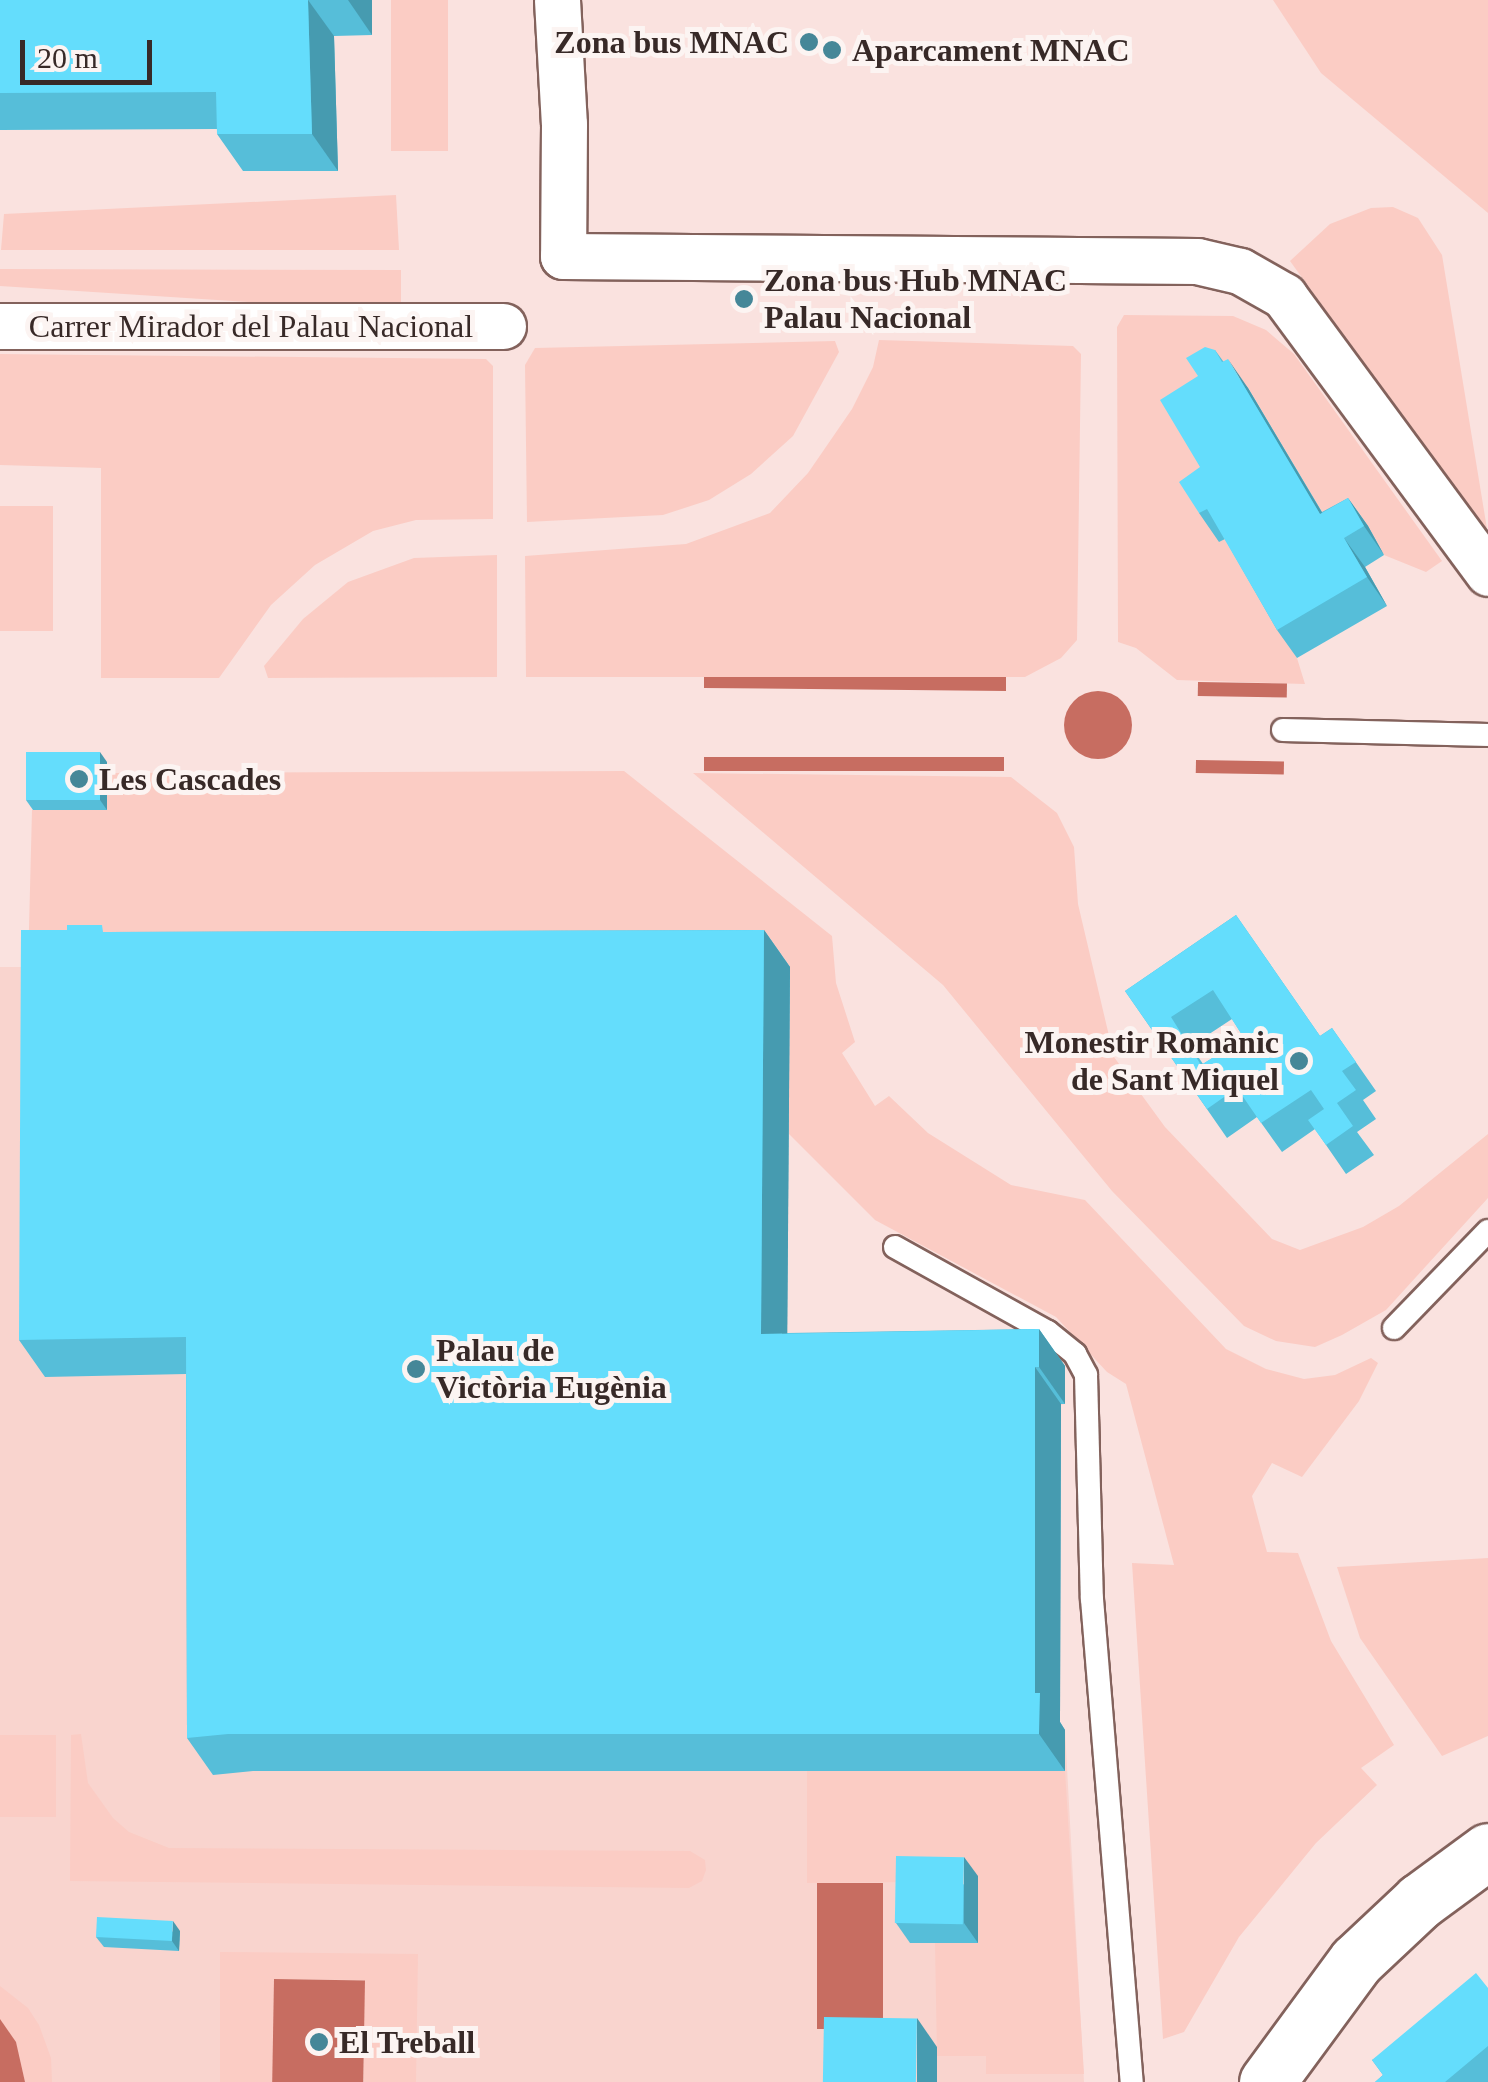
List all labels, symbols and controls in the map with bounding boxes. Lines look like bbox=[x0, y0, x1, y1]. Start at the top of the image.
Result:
scale bar bbox=[25, 20, 158, 82]
place label: Zona bus MNAC bbox=[554, 23, 789, 61]
marker: Zona bus MNAC bbox=[798, 31, 820, 53]
place label: Aparcament MNAC bbox=[852, 31, 1130, 69]
marker: Aparcament MNAC bbox=[821, 39, 843, 61]
text: 20 m bbox=[37, 41, 98, 74]
place label: Zona bus Hub MNAC Palau Nacional bbox=[764, 262, 1067, 337]
marker: Zona bus Hub MNAC Palau Nacional bbox=[733, 288, 755, 310]
street label: Carrer Mirador del Palau Nacional bbox=[29, 307, 473, 345]
place label: Les Cascades bbox=[99, 760, 281, 798]
marker: Les Cascades bbox=[68, 768, 90, 790]
place label: Monestir Romànic de Sant Miquel bbox=[1024, 1024, 1279, 1099]
marker: Monestir Romànic de Sant Miquel bbox=[1288, 1050, 1310, 1072]
place label: Palau de Victòria Eugènia bbox=[436, 1332, 667, 1407]
marker: Palau de Victòria Eugènia bbox=[405, 1358, 427, 1380]
place label: El Treball bbox=[339, 2023, 476, 2061]
marker: El Treball bbox=[308, 2031, 330, 2053]

